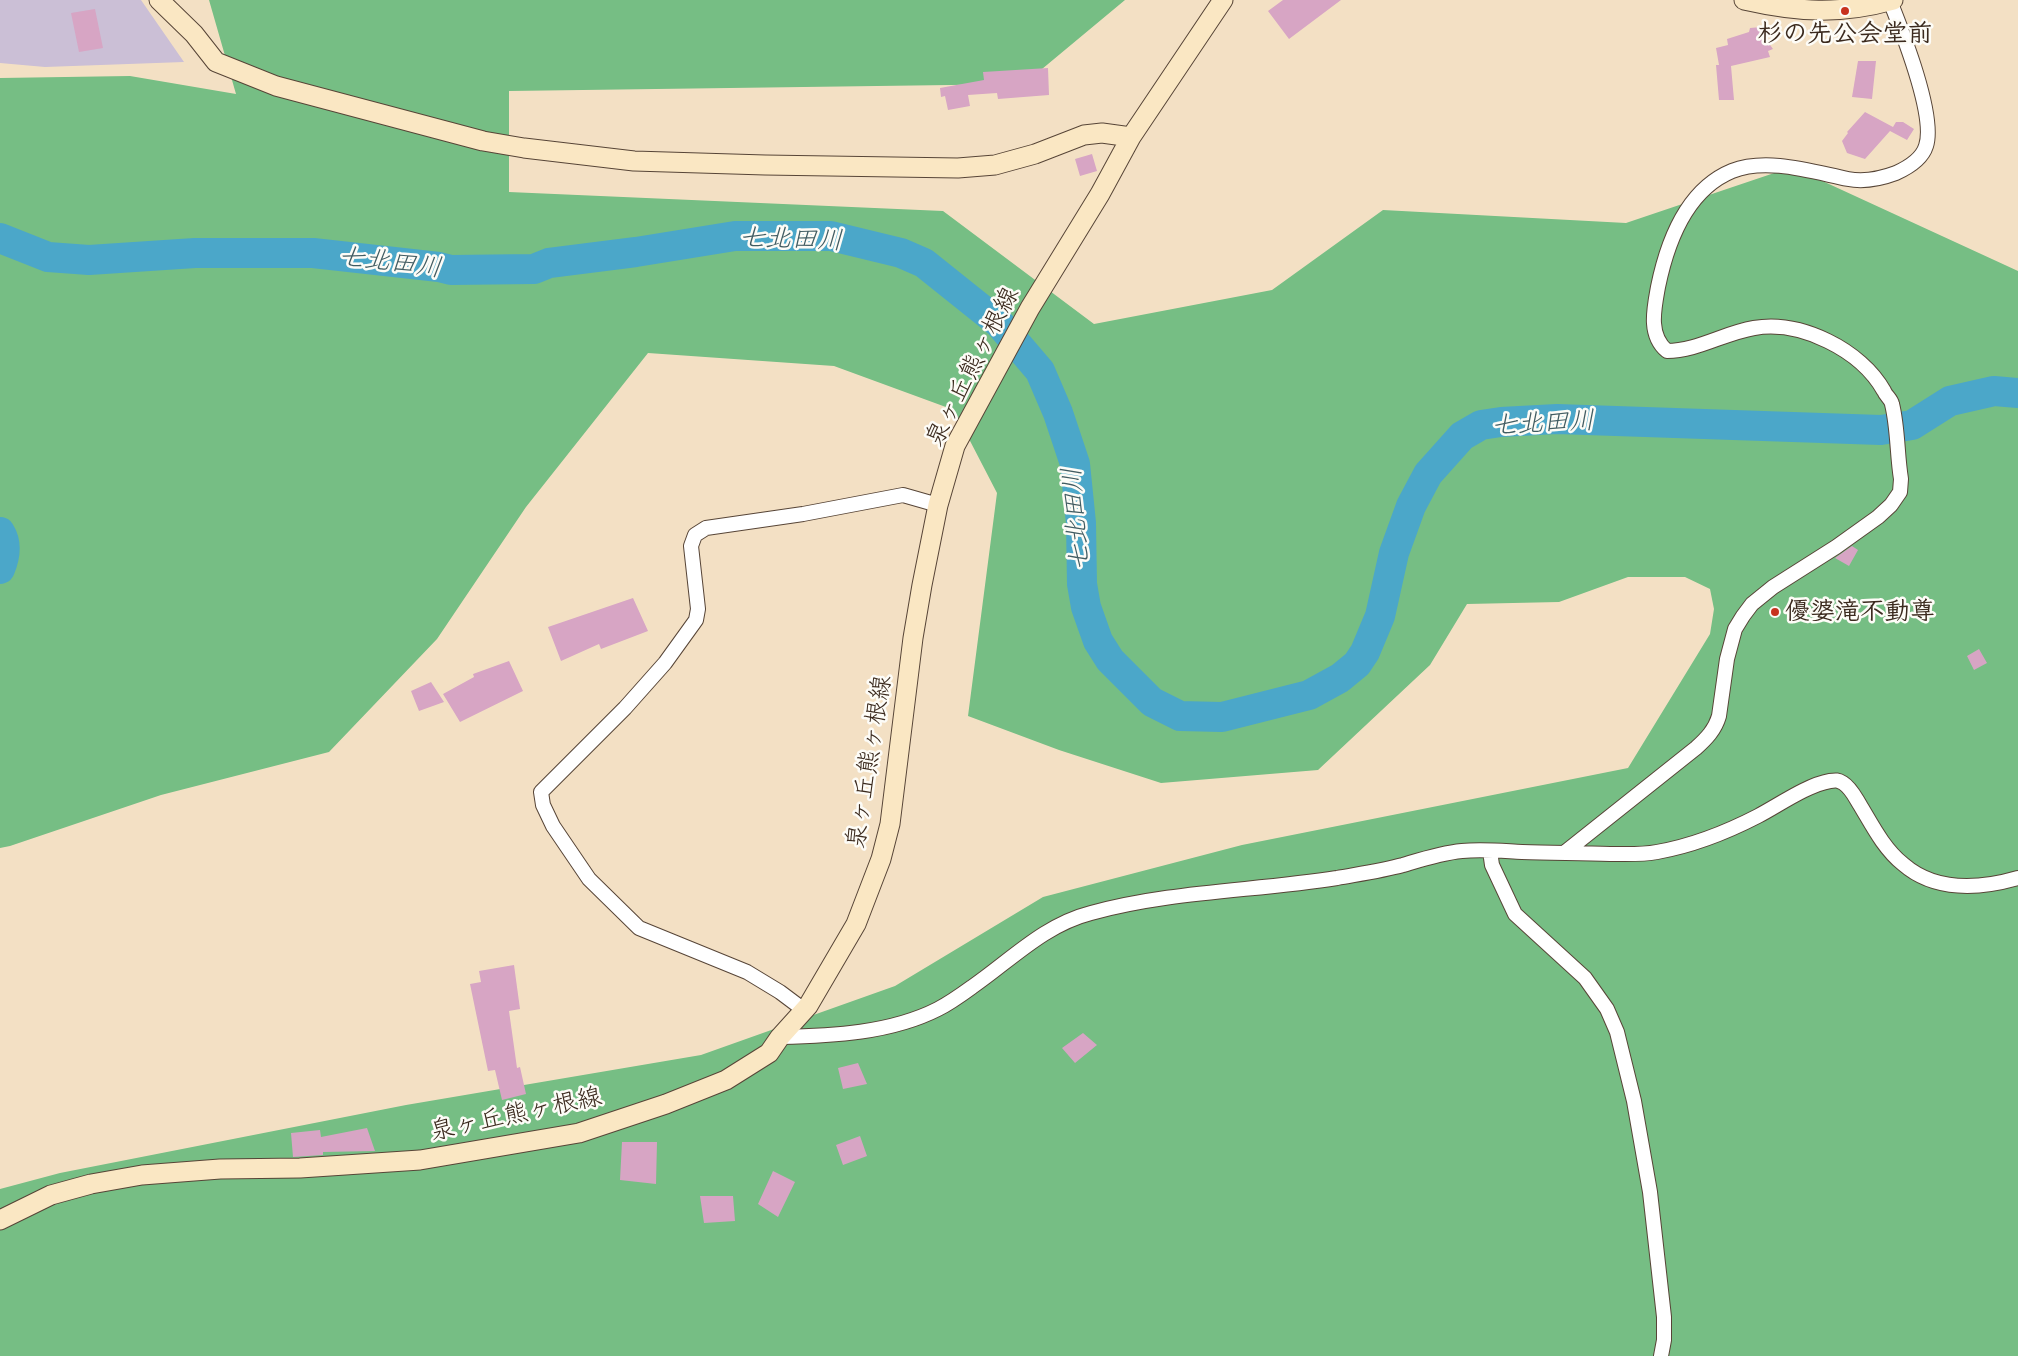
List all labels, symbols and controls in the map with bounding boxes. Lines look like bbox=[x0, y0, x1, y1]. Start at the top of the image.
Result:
marker: 杉の先公会堂前 bbox=[1839, 5, 1851, 17]
place label: 杉の先公会堂前 bbox=[1758, 19, 1932, 49]
water label: 七北田川 bbox=[738, 223, 844, 257]
water label: 七北田川 bbox=[336, 241, 444, 285]
street label: 泉ヶ丘熊ヶ根線 bbox=[920, 282, 1026, 452]
water label: 七北田川 bbox=[1490, 406, 1596, 442]
water label: 七北田川 bbox=[1057, 466, 1097, 572]
place label: 優婆滝不動尊 bbox=[1785, 597, 1935, 627]
marker: 優婆滝不動尊 bbox=[1769, 606, 1781, 618]
street label: 泉ヶ丘熊ヶ根線 bbox=[841, 673, 899, 851]
street label: 泉ヶ丘熊ヶ根線 bbox=[427, 1082, 605, 1148]

